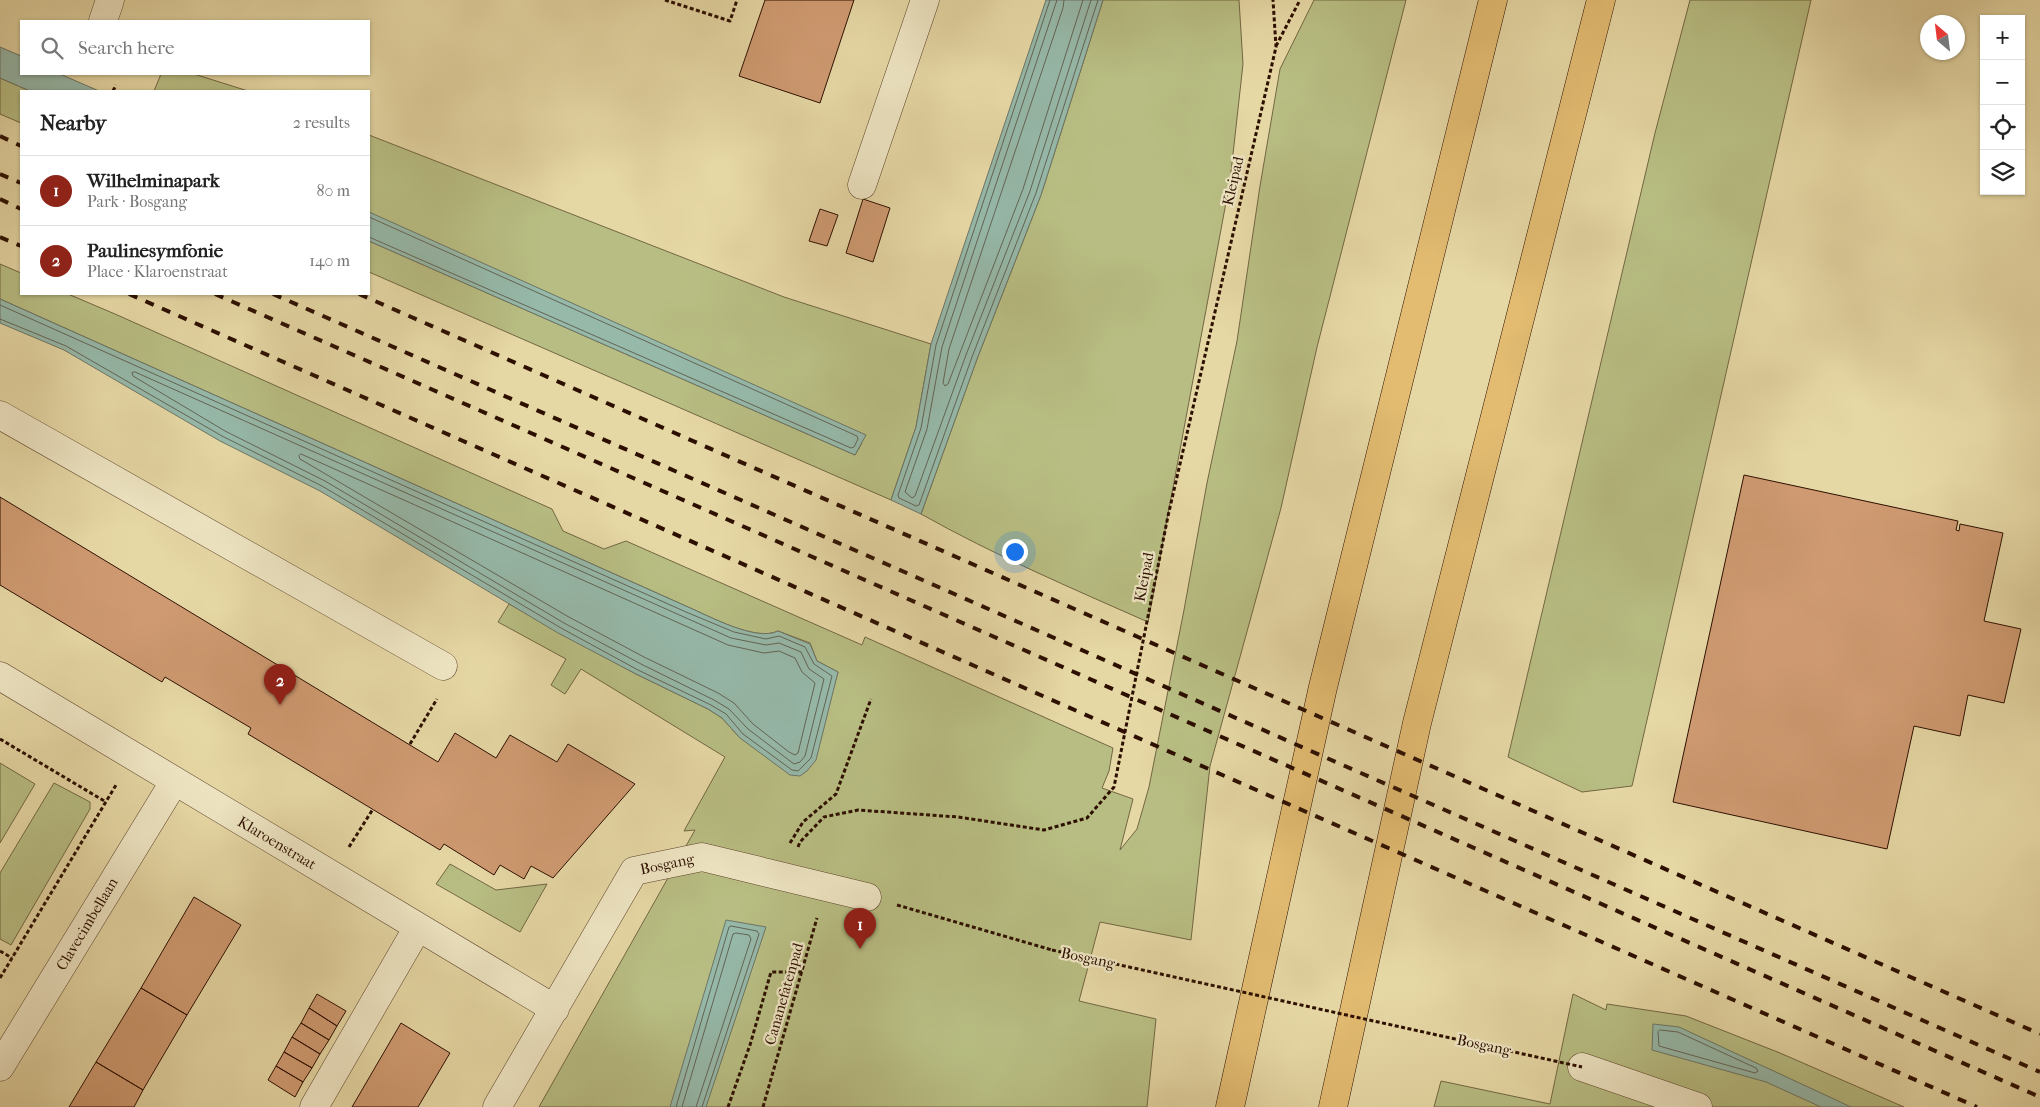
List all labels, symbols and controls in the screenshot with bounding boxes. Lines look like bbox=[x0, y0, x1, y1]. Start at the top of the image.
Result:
north arrow bbox=[1920, 15, 1965, 60]
map controls bbox=[1980, 15, 2025, 195]
button: + bbox=[1980, 15, 2025, 60]
search box bbox=[20, 20, 370, 75]
icon: search bbox=[38, 34, 66, 62]
text: Search here bbox=[78, 37, 174, 59]
button: − bbox=[1980, 60, 2025, 105]
button: locate bbox=[1980, 105, 2025, 150]
text: Nearby bbox=[40, 111, 106, 135]
text: 2 results bbox=[293, 113, 350, 132]
button: layers bbox=[1980, 150, 2025, 195]
street label: Kleipad bbox=[1219, 154, 1248, 207]
text: Wilhelminapark bbox=[87, 170, 220, 192]
text: 1 bbox=[53, 181, 59, 200]
text: 80 m bbox=[316, 181, 350, 200]
text: Park · Bosgang bbox=[87, 192, 187, 211]
text: Paulinesymfonie bbox=[87, 240, 223, 262]
text: 2 bbox=[52, 251, 60, 270]
text: 140 m bbox=[309, 251, 350, 270]
text: Place · Klaroenstraat bbox=[87, 262, 228, 281]
your location bbox=[1002, 539, 1028, 565]
street label: Kleipad bbox=[1130, 550, 1158, 603]
pin: 2 bbox=[264, 664, 296, 705]
street label: Klaroenstraat bbox=[234, 812, 320, 874]
street label: Bosgang bbox=[638, 849, 697, 878]
street label: Clavecimbellaan bbox=[52, 874, 122, 974]
pin: 1 bbox=[844, 908, 876, 949]
street label: Cananefatenpad bbox=[761, 940, 807, 1047]
street label: Bosgang bbox=[1059, 944, 1118, 973]
street label: Bosgang bbox=[1455, 1031, 1514, 1060]

